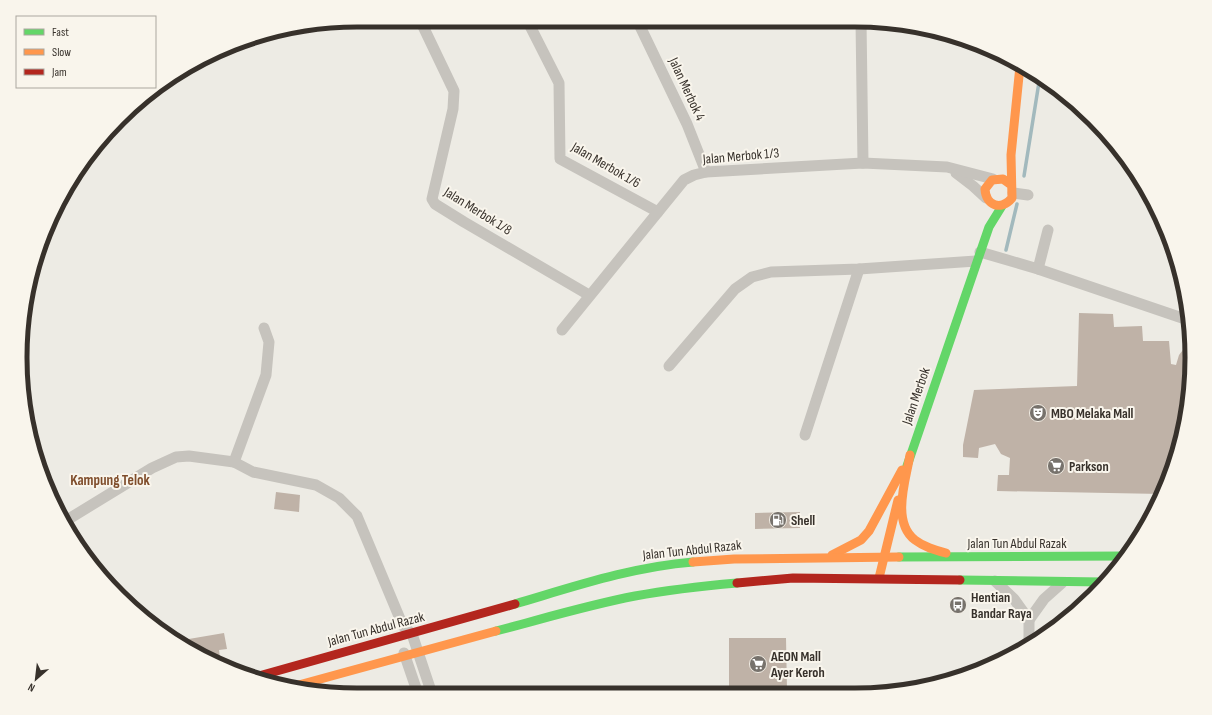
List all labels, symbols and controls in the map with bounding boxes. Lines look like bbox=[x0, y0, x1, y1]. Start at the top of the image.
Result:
legend bbox=[16, 16, 156, 88]
text: Fast bbox=[52, 25, 69, 40]
text: Slow bbox=[52, 45, 71, 60]
street label: Jalan Merbok 4 bbox=[665, 54, 709, 123]
text: Jam bbox=[51, 65, 67, 80]
street label: Jalan Merbok 1/6 bbox=[568, 138, 644, 192]
street label: Jalan Merbok 1/3 bbox=[701, 144, 780, 168]
street label: Jalan Merbok 1/8 bbox=[440, 183, 515, 239]
street label: Jalan Merbok bbox=[898, 365, 934, 428]
theatre icon: MBO Melaka Mall bbox=[1028, 403, 1048, 423]
place label: MBO Melaka Mall bbox=[1051, 405, 1134, 422]
supermarket icon: Parkson bbox=[1046, 456, 1066, 476]
place label: Parkson bbox=[1069, 458, 1109, 475]
district label: Kampung Telok bbox=[70, 471, 150, 490]
fuel station icon: Shell bbox=[768, 510, 788, 530]
place label: Shell bbox=[791, 512, 815, 529]
street label: Jalan Tun Abdul Razak bbox=[966, 535, 1067, 552]
street label: Jalan Tun Abdul Razak bbox=[641, 536, 743, 564]
place label: Hentian Bandar Raya bbox=[971, 589, 1032, 622]
bus stop icon: Hentian Bandar Raya bbox=[948, 595, 968, 615]
street label: Jalan Tun Abdul Razak bbox=[325, 608, 427, 650]
place label: AEON Mall Ayer Keroh bbox=[770, 648, 825, 681]
supermarket icon: AEON Mall Ayer Keroh bbox=[748, 654, 768, 674]
north arrow bbox=[16, 659, 56, 699]
text: N bbox=[26, 680, 37, 695]

